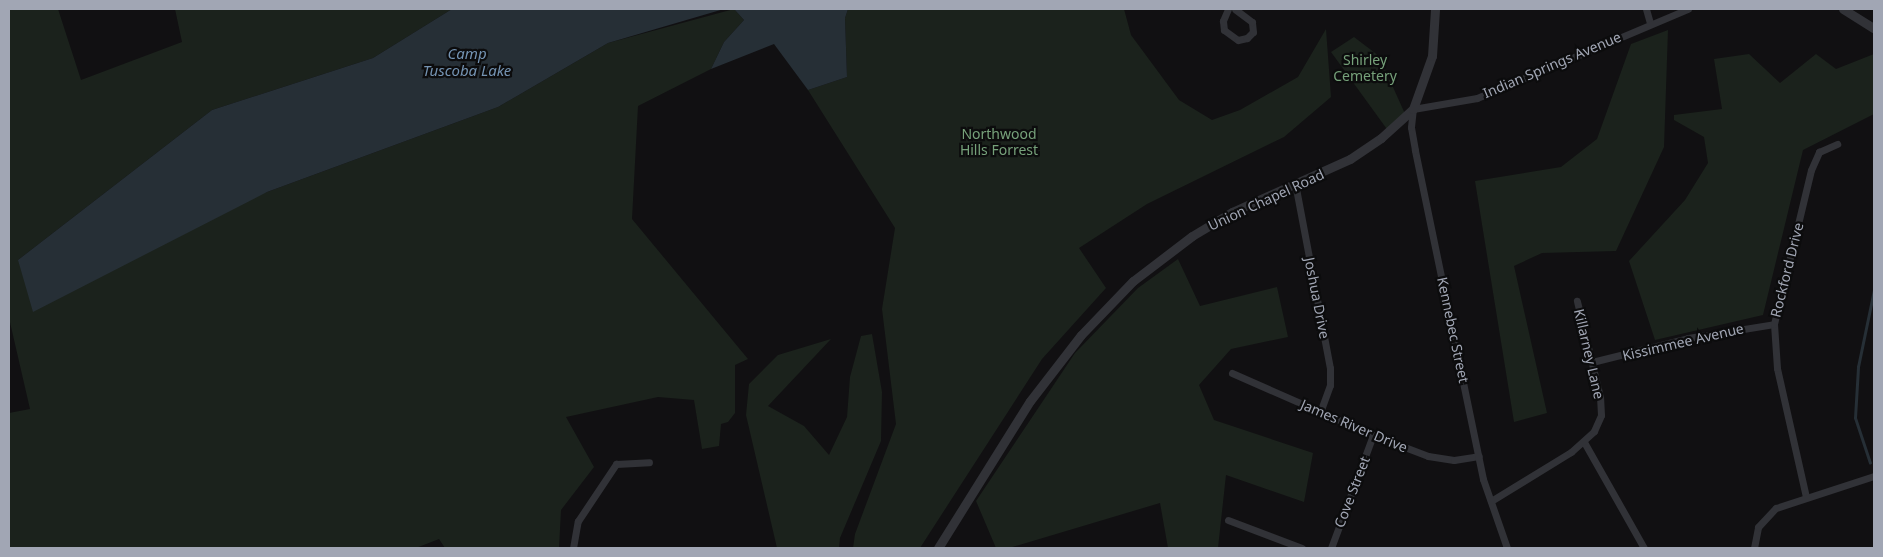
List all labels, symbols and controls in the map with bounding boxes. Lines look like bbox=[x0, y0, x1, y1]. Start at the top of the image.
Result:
street label: Indian Springs Avenue bbox=[1481, 28, 1623, 102]
water label: Camp Tuscoba Lake bbox=[423, 44, 511, 79]
park label: Shirley Cemetery bbox=[1333, 52, 1397, 84]
park label: Northwood Hills Forrest bbox=[960, 126, 1038, 158]
street label: Union Chapel Road bbox=[1205, 166, 1327, 234]
street label: Rockford Drive bbox=[1767, 221, 1807, 319]
street label: Joshua Drive bbox=[1301, 256, 1333, 340]
street label: Kennebec Street bbox=[1434, 276, 1472, 384]
street label: Killarney Lane bbox=[1570, 307, 1608, 401]
street label: Kissimmee Avenue bbox=[1621, 320, 1745, 364]
street label: James River Drive bbox=[1298, 396, 1410, 456]
street label: Cove Street bbox=[1331, 454, 1373, 530]

